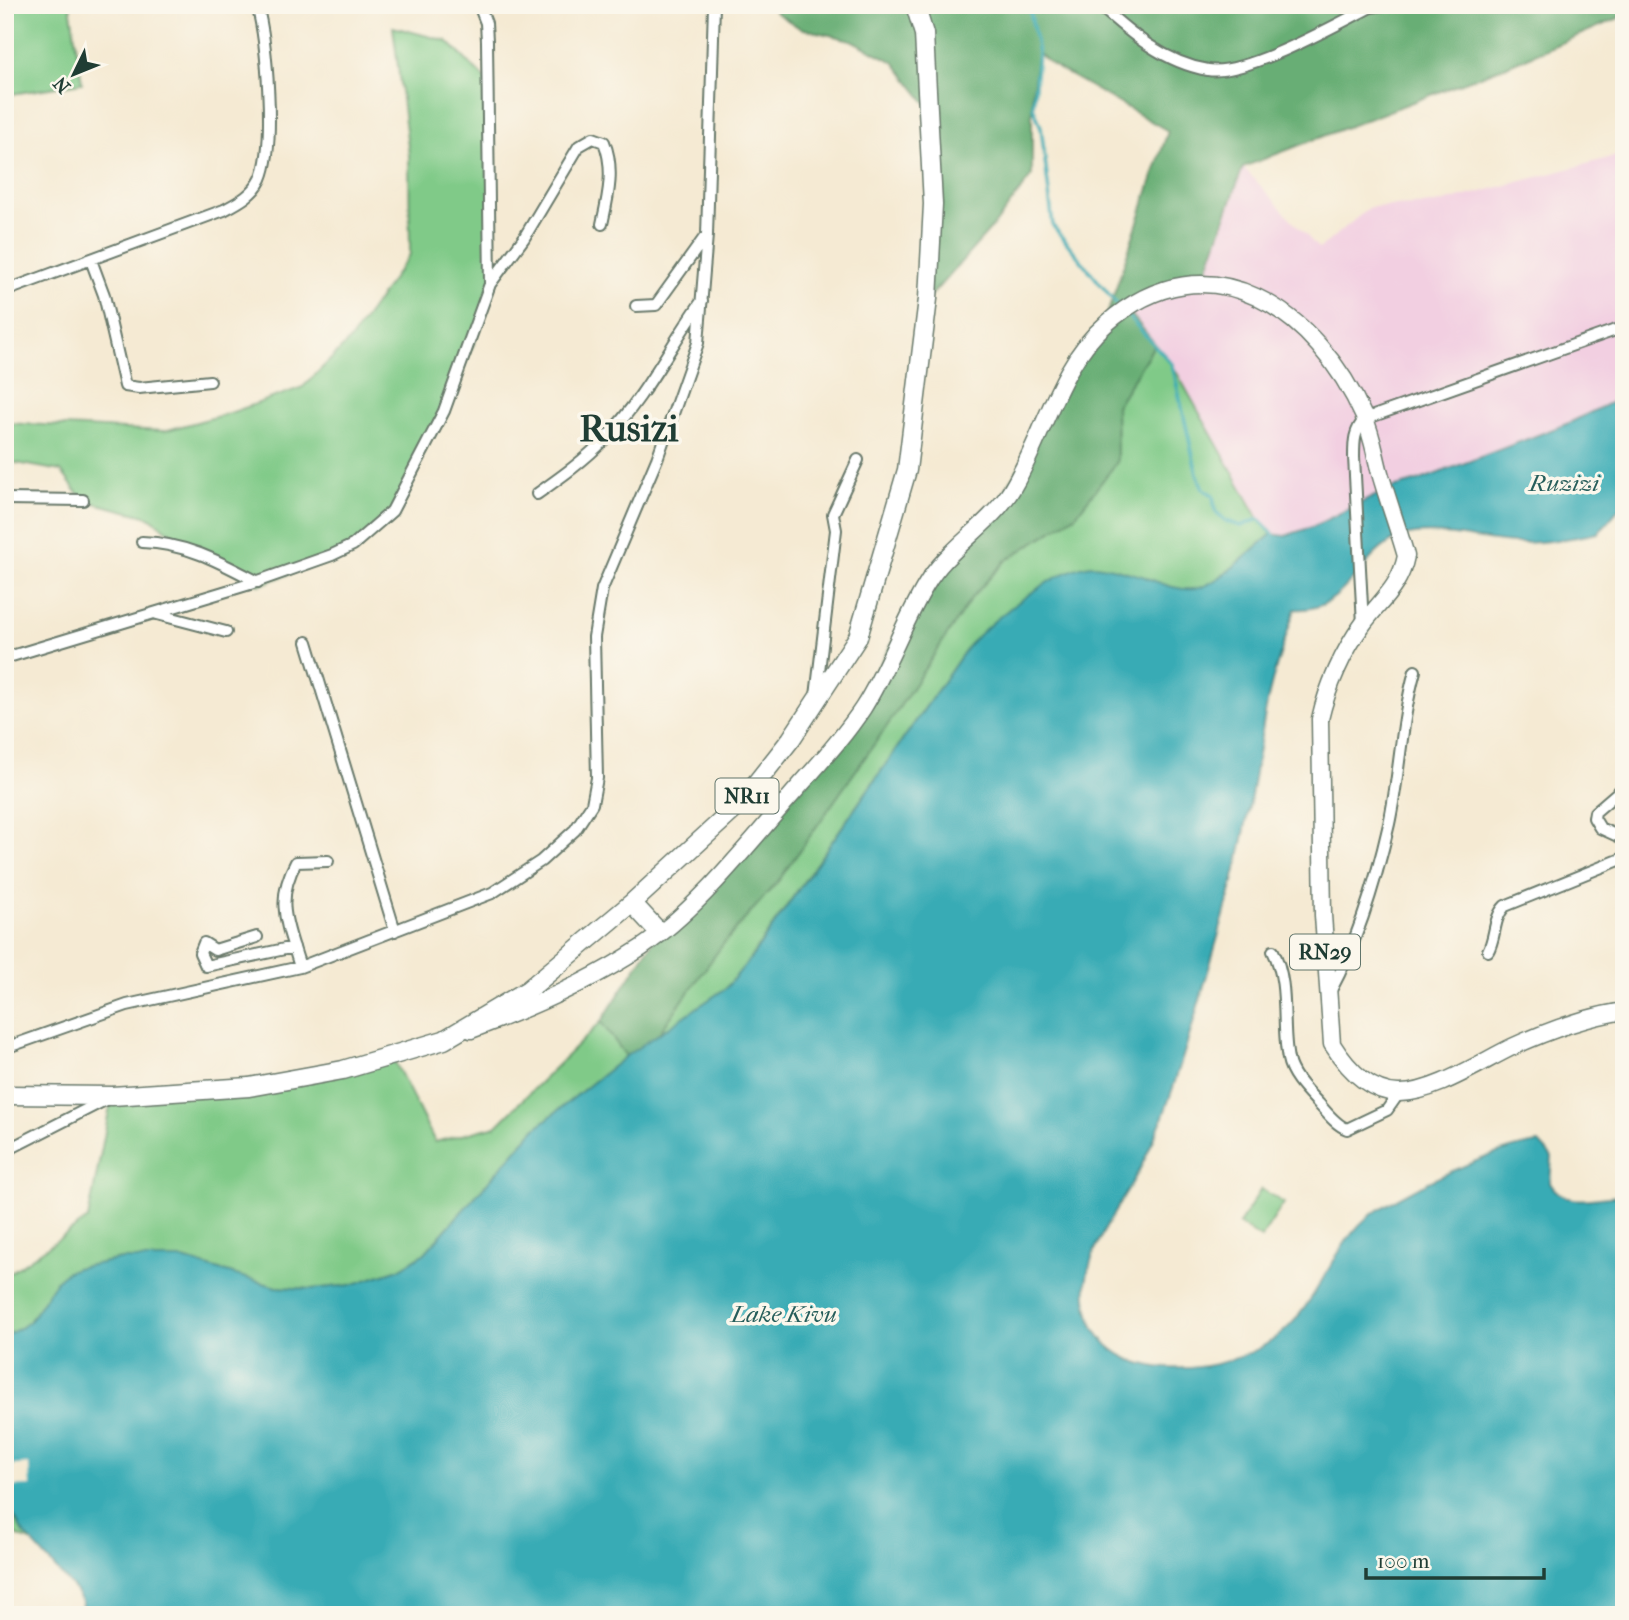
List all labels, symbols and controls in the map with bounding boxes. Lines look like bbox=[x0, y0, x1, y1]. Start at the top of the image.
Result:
north arrow bbox=[38, 38, 108, 108]
text: N bbox=[49, 72, 75, 98]
district label: Rusizi bbox=[579, 407, 680, 451]
water label: Ruzizi bbox=[1527, 469, 1601, 497]
road number: NR11 bbox=[716, 778, 778, 814]
road number: RN29 bbox=[1290, 934, 1360, 970]
water label: Lake Kivu bbox=[729, 1300, 837, 1328]
scale bar bbox=[1366, 1536, 1545, 1580]
text: 100 m bbox=[1377, 1549, 1430, 1573]

